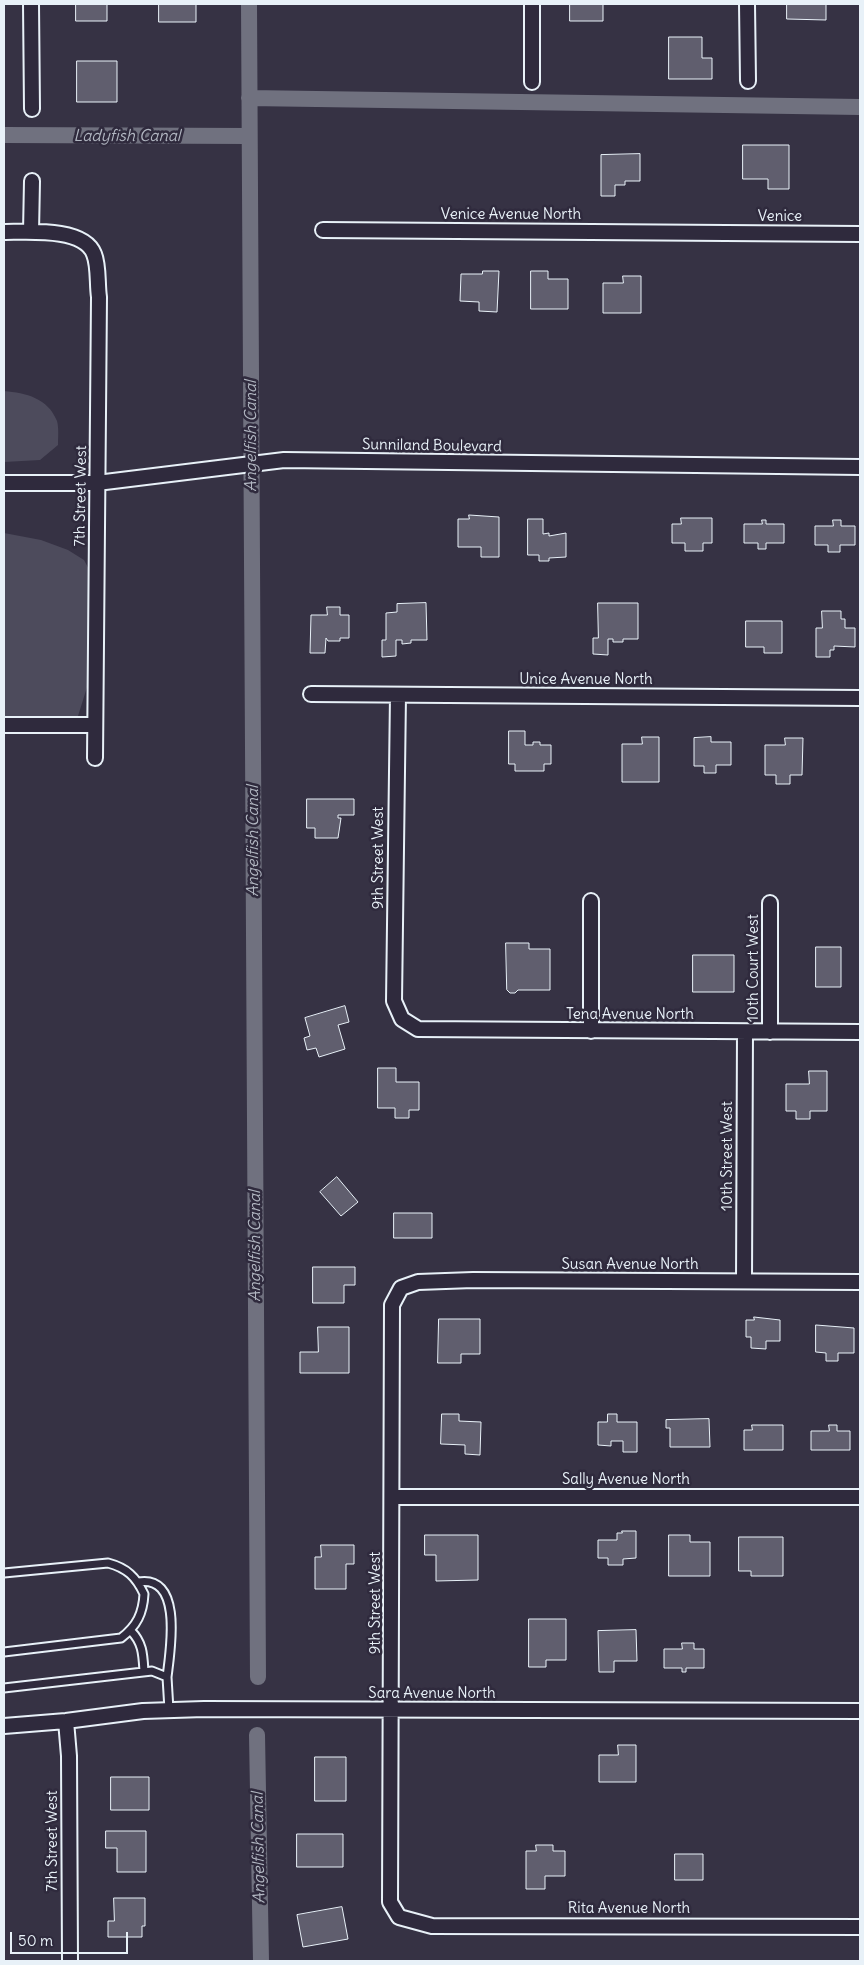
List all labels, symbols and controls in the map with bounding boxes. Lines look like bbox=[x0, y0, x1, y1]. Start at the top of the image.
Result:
water label: Ladyfish Canal bbox=[74, 126, 180, 146]
street label: Venice Avenue North bbox=[441, 206, 581, 224]
street label: Venice bbox=[758, 208, 802, 226]
water label: Angelfish Canal bbox=[241, 380, 261, 492]
street label: Sunniland Boulevard bbox=[362, 436, 502, 456]
street label: 7th Street West bbox=[71, 445, 91, 547]
street label: Unice Avenue North bbox=[519, 671, 653, 689]
water label: Angelfish Canal bbox=[243, 785, 263, 897]
street label: 9th Street West bbox=[370, 807, 388, 909]
street label: 10th Court West bbox=[745, 914, 763, 1022]
street label: Tena Avenue North bbox=[566, 1006, 694, 1024]
street label: 10th Street West bbox=[719, 1101, 737, 1211]
water label: Angelfish Canal bbox=[245, 1190, 265, 1302]
street label: Susan Avenue North bbox=[561, 1256, 699, 1274]
street label: Sally Avenue North bbox=[562, 1471, 690, 1489]
street label: 9th Street West bbox=[367, 1552, 385, 1654]
street label: Sara Avenue North bbox=[368, 1685, 496, 1703]
street label: 7th Street West bbox=[44, 1790, 62, 1892]
water label: Angelfish Canal bbox=[248, 1792, 270, 1904]
street label: Rita Avenue North bbox=[568, 1900, 690, 1918]
scale bar bbox=[12, 1922, 130, 1954]
text: 50 m bbox=[18, 1931, 53, 1950]

